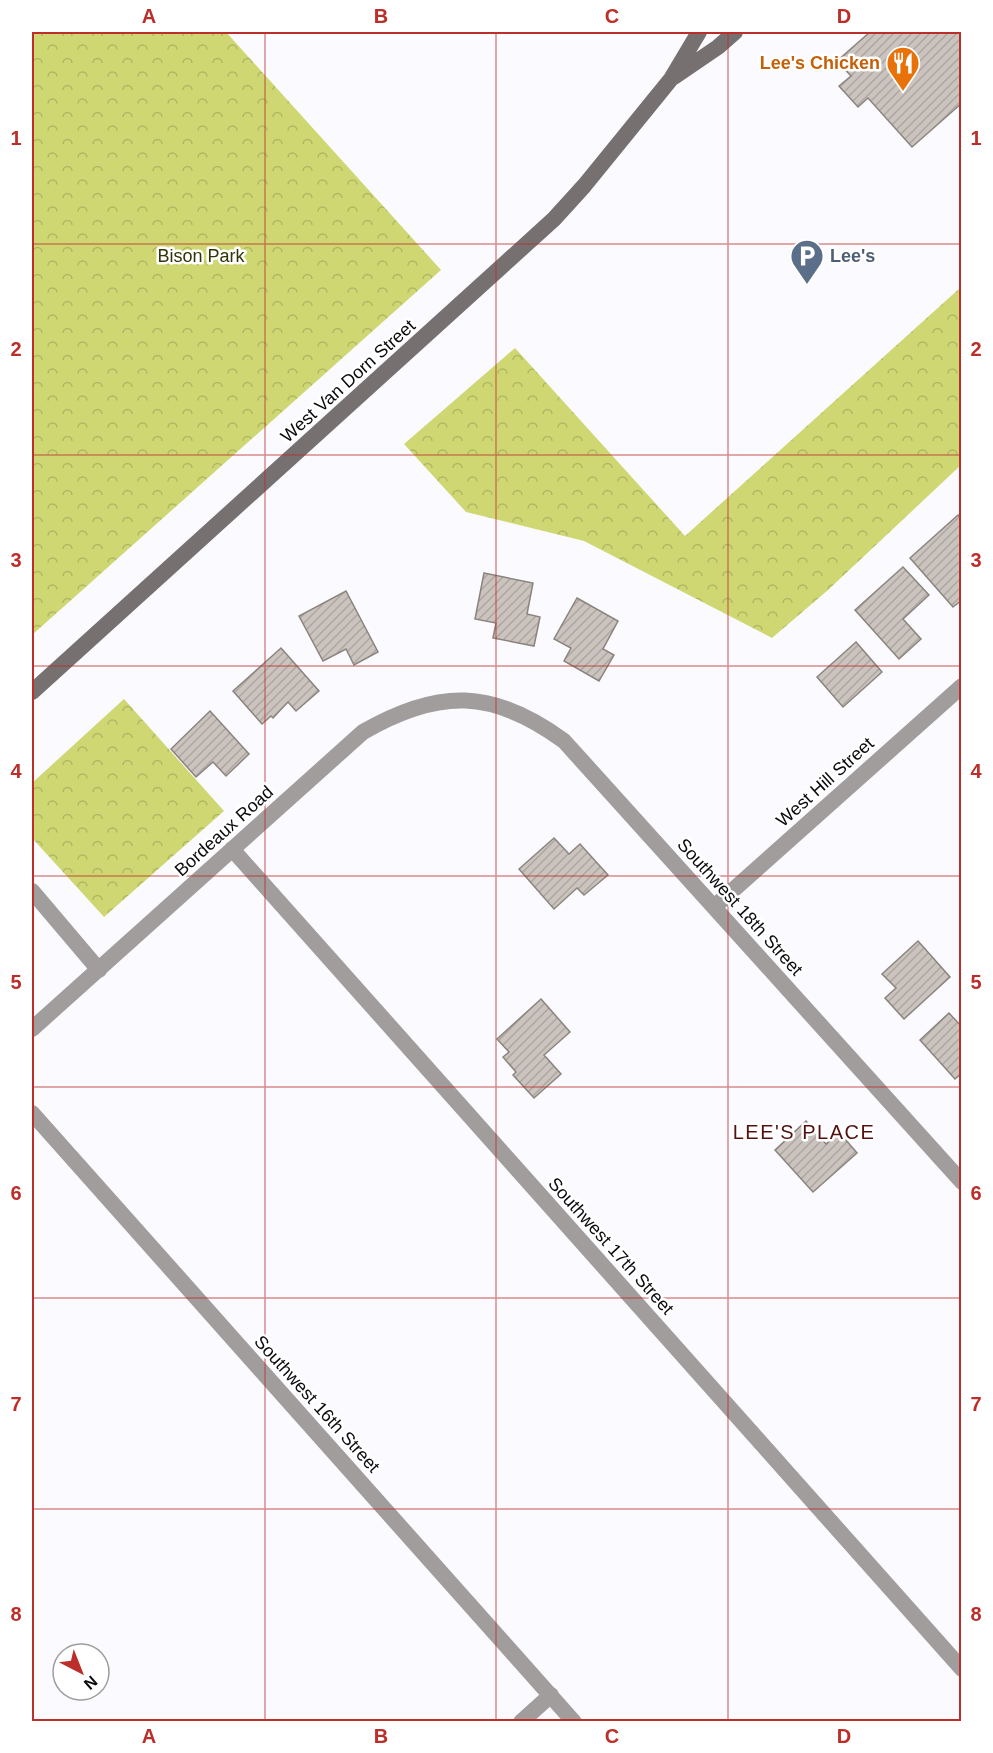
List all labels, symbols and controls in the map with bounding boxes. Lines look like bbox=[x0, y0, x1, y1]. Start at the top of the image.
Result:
text: A bbox=[142, 5, 156, 27]
text: B bbox=[374, 5, 388, 27]
text: C bbox=[605, 5, 619, 27]
text: D bbox=[837, 5, 851, 27]
restaurant icon: Lee's Chicken bbox=[885, 45, 921, 92]
place label: Lee's Chicken bbox=[760, 53, 880, 73]
text: 1 bbox=[10, 127, 22, 149]
text: 1 bbox=[970, 127, 982, 149]
parking icon: Lee's bbox=[789, 238, 825, 285]
park label: Bison Park bbox=[157, 246, 246, 266]
place label: Lee's bbox=[830, 246, 875, 266]
street label: West Van Dorn Street bbox=[277, 316, 419, 446]
text: 2 bbox=[10, 338, 22, 360]
text: 2 bbox=[970, 338, 982, 360]
text: 3 bbox=[10, 549, 22, 571]
text: 3 bbox=[970, 549, 982, 571]
street label: West Hill Street bbox=[772, 733, 878, 831]
text: 4 bbox=[10, 760, 22, 782]
text: 4 bbox=[970, 760, 982, 782]
street label: Bordeaux Road bbox=[171, 782, 277, 880]
street label: Southwest 18th Street bbox=[673, 834, 807, 980]
text: 5 bbox=[10, 971, 22, 993]
text: 5 bbox=[970, 971, 982, 993]
district label: LEE'S PLACE bbox=[733, 1121, 875, 1143]
street label: Southwest 17th Street bbox=[544, 1173, 678, 1319]
text: 6 bbox=[10, 1182, 22, 1204]
text: 6 bbox=[970, 1182, 982, 1204]
street label: Southwest 16th Street bbox=[250, 1331, 384, 1477]
text: 7 bbox=[10, 1393, 22, 1415]
text: 7 bbox=[970, 1393, 982, 1415]
text: 8 bbox=[10, 1603, 22, 1625]
text: 8 bbox=[970, 1603, 982, 1625]
north arrow bbox=[51, 1642, 111, 1702]
text: N bbox=[81, 1673, 101, 1693]
text: A bbox=[142, 1725, 156, 1747]
text: B bbox=[374, 1725, 388, 1747]
text: C bbox=[605, 1725, 619, 1747]
text: D bbox=[837, 1725, 851, 1747]

